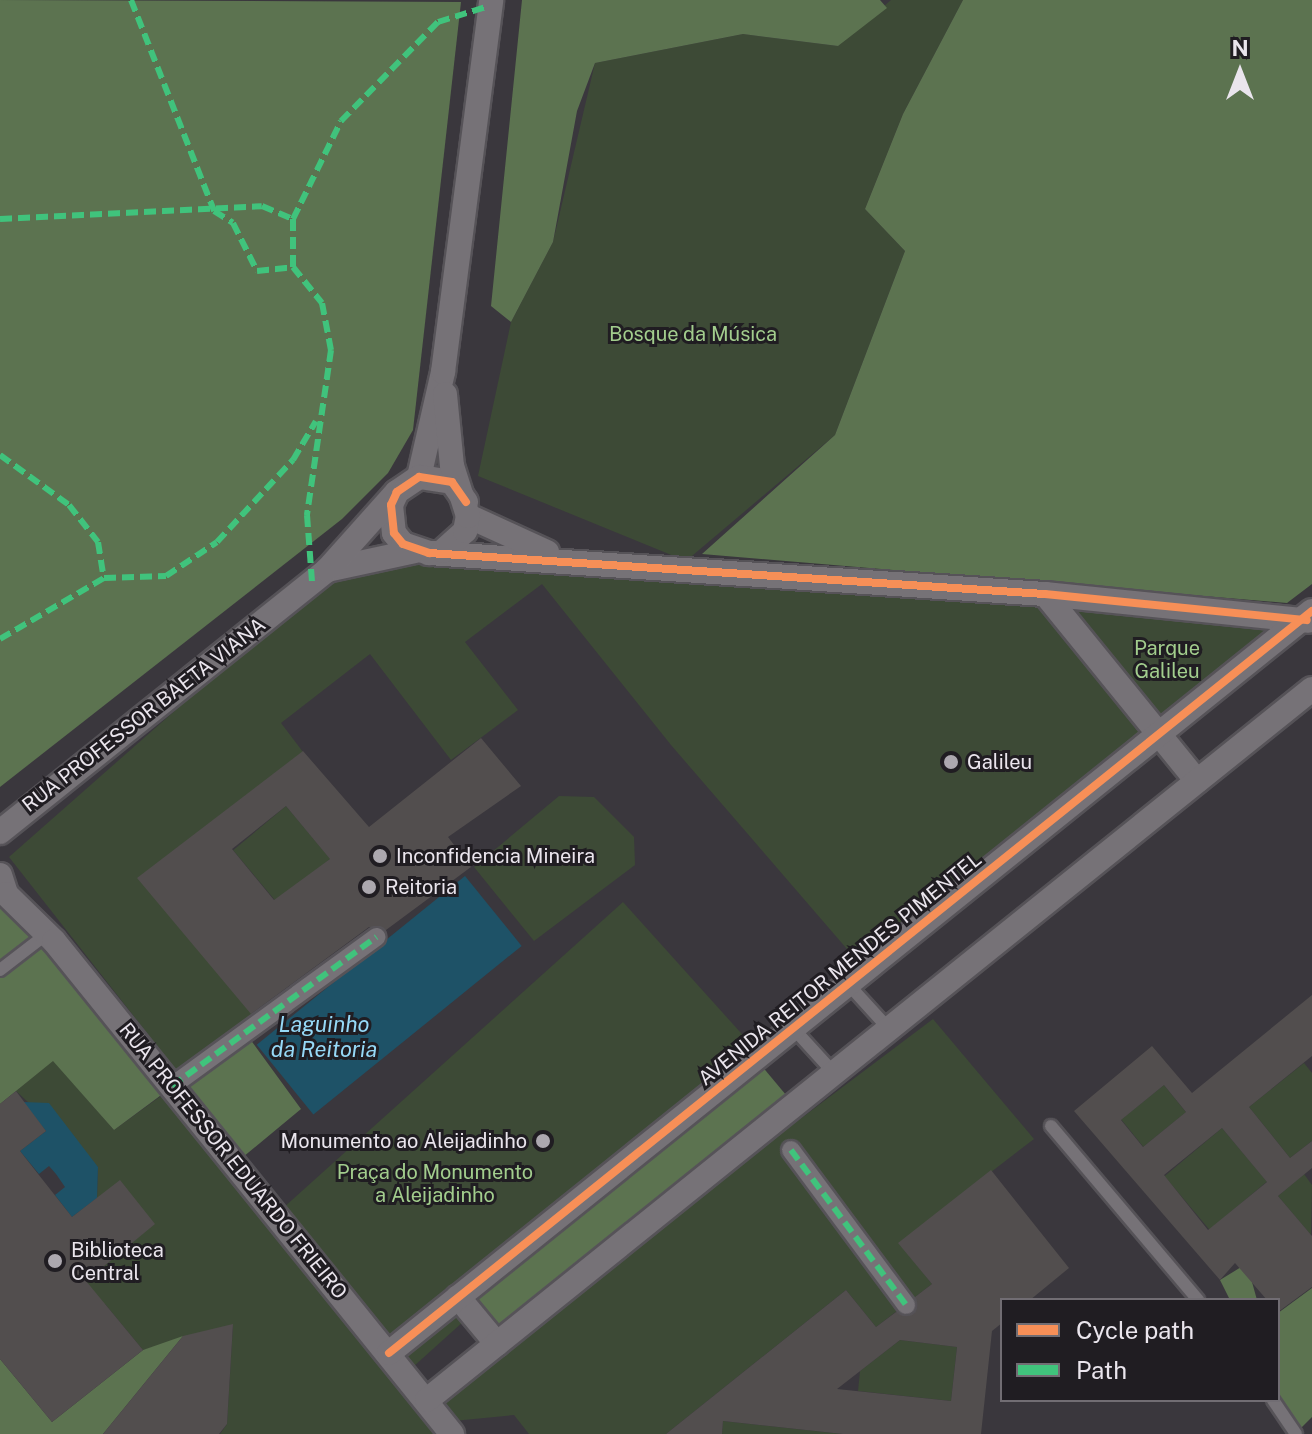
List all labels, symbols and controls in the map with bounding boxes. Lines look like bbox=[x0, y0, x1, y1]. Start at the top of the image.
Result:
north arrow bbox=[1200, 32, 1280, 112]
text: N bbox=[1231, 35, 1249, 61]
park label: Bosque da Música bbox=[609, 322, 777, 346]
street label: RUA PROFESSOR BAETA VIANA bbox=[17, 612, 271, 818]
park label: Parque Galileu bbox=[1134, 636, 1200, 683]
place label: Galileu bbox=[967, 750, 1032, 774]
marker: Galileu bbox=[942, 753, 960, 771]
place label: Inconfidencia Mineira bbox=[396, 844, 595, 868]
marker: Inconfidencia Mineira bbox=[371, 847, 389, 865]
street label: AVENIDA REITOR MENDES PIMENTEL bbox=[694, 847, 986, 1091]
place label: Reitoria bbox=[385, 875, 457, 899]
marker: Reitoria bbox=[360, 878, 378, 896]
water label: Laguinho da Reitoria bbox=[271, 1011, 377, 1062]
street label: RUA PROFESSOR EDUARDO FRIEIRO bbox=[114, 1018, 352, 1304]
place label: Monumento ao Aleijadinho bbox=[280, 1129, 527, 1153]
marker: Monumento ao Aleijadinho bbox=[534, 1132, 552, 1150]
park label: Praça do Monumento a Aleijadinho bbox=[337, 1160, 533, 1207]
place label: Biblioteca Central bbox=[71, 1238, 164, 1285]
marker: Biblioteca Central bbox=[46, 1252, 64, 1270]
legend bbox=[1000, 1298, 1280, 1402]
text: Cycle path bbox=[1076, 1316, 1194, 1344]
text: Path bbox=[1076, 1356, 1127, 1384]

